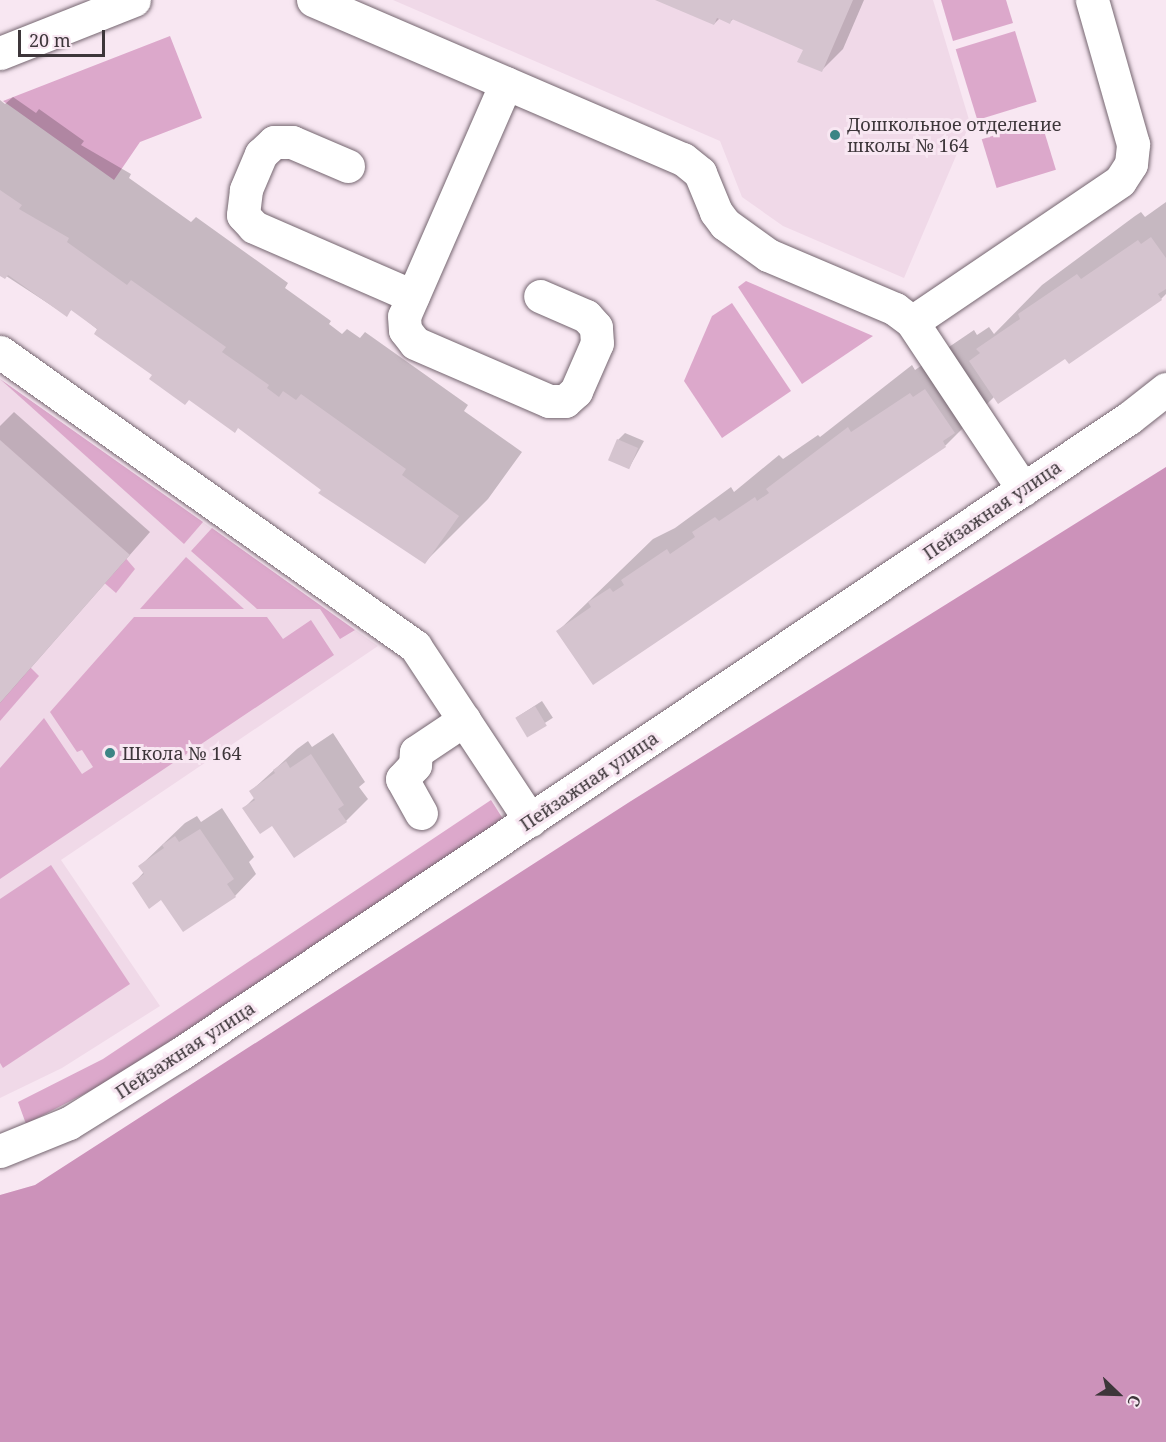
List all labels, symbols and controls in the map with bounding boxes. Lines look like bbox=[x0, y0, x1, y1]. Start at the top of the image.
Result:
scale bar bbox=[21, 18, 108, 56]
text: 20 m bbox=[29, 28, 71, 52]
place label: Дошкольное отделение школы № 164 bbox=[847, 114, 1061, 156]
marker: Дошкольное отделение школы № 164 bbox=[828, 128, 842, 142]
street label: Пейзажная улица bbox=[919, 456, 1065, 564]
street label: Пейзажная улица bbox=[516, 727, 662, 835]
place label: Школа № 164 bbox=[122, 742, 242, 764]
marker: Школа № 164 bbox=[103, 746, 117, 760]
street label: Пейзажная улица bbox=[111, 997, 259, 1103]
north arrow bbox=[1088, 1364, 1148, 1424]
text: С bbox=[1122, 1392, 1147, 1410]

